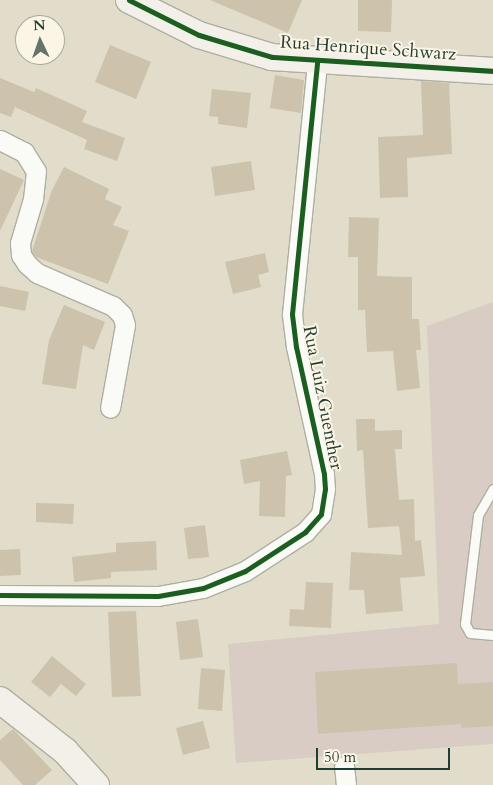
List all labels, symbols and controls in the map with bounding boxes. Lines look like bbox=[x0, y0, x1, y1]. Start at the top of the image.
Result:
north arrow bbox=[15, 15, 65, 65]
text: N bbox=[33, 16, 46, 35]
street label: Rua Henrique Schwarz bbox=[279, 32, 457, 66]
street label: Rua Luiz Guenther bbox=[297, 324, 347, 472]
scale bar bbox=[318, 738, 452, 770]
text: 50 m bbox=[324, 747, 356, 767]

